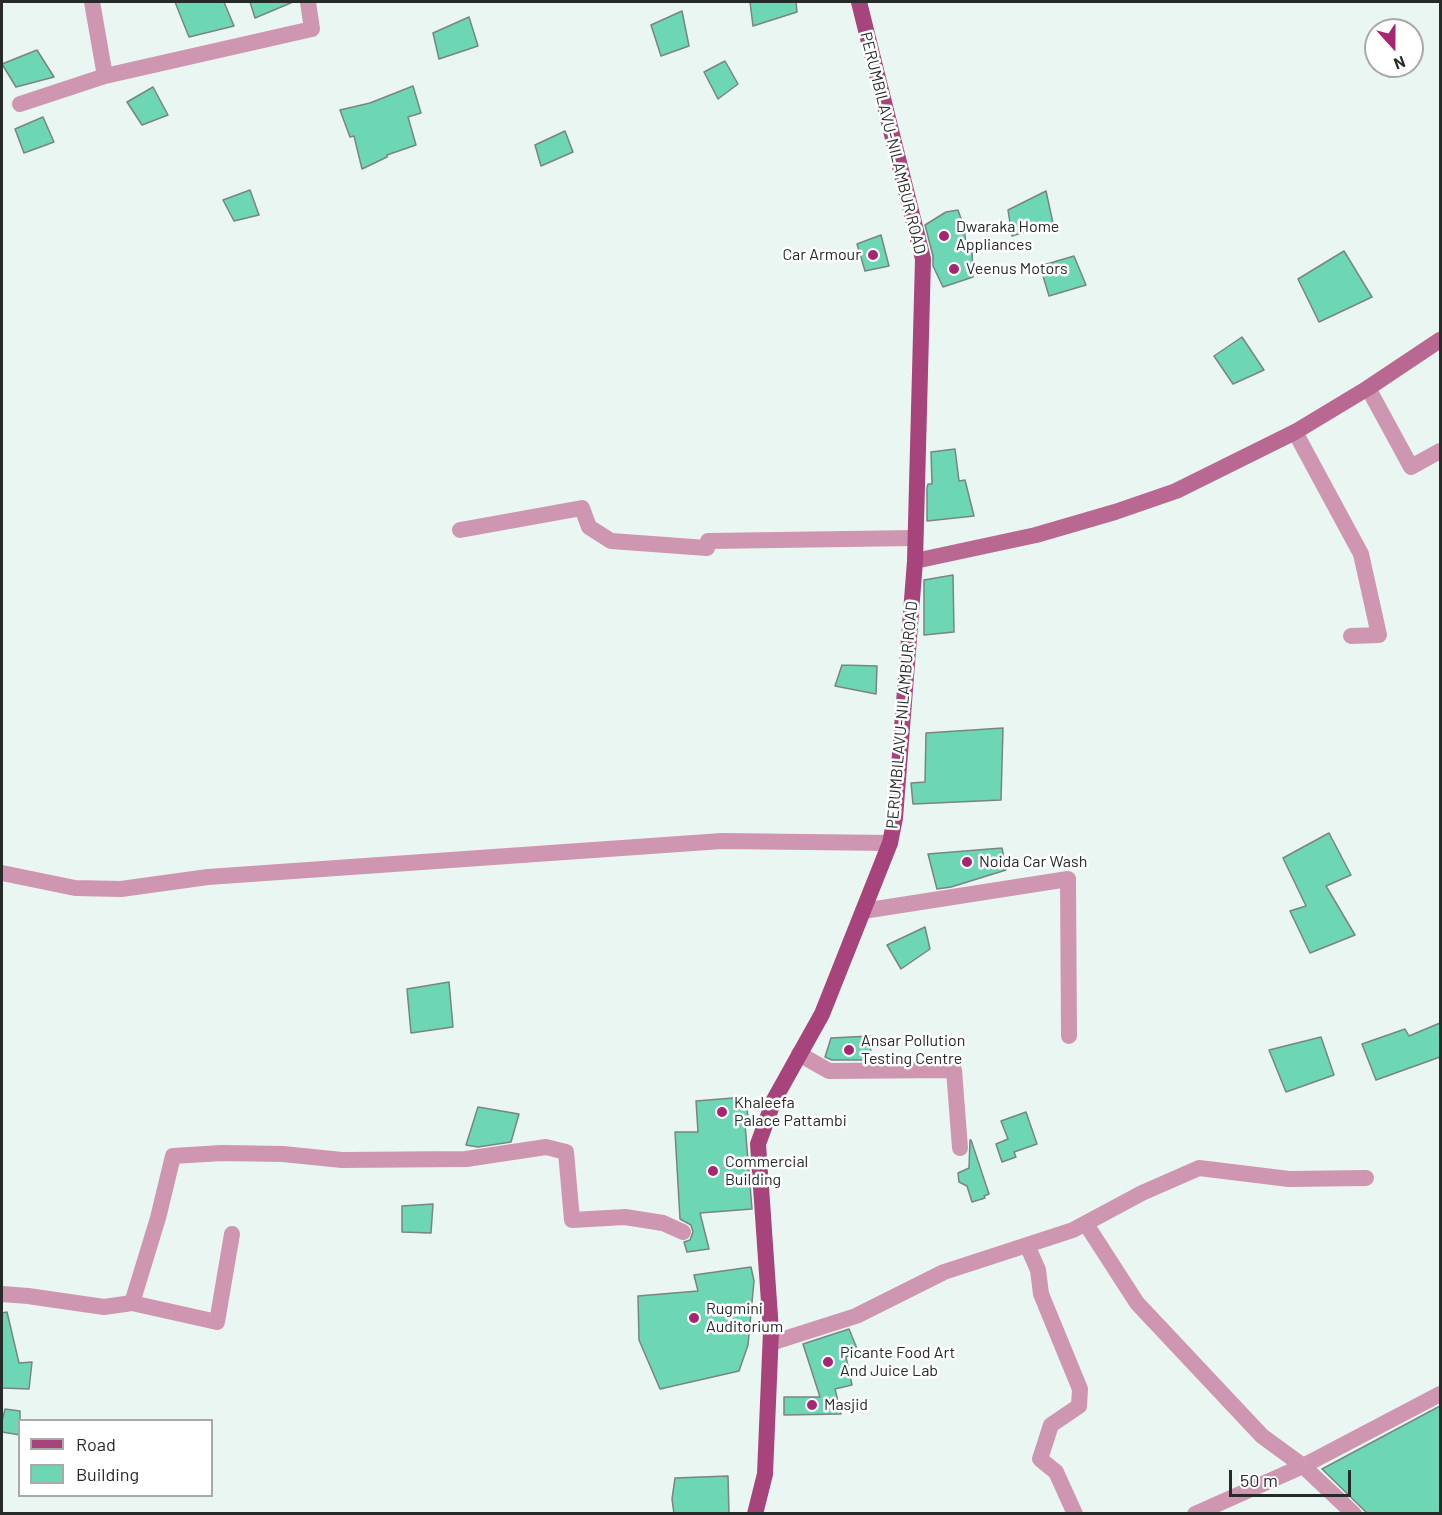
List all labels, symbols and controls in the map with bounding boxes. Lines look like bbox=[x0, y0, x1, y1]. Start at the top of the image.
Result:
north arrow bbox=[1364, 18, 1424, 78]
street label: PERUMBILAVU-NILAMBUR ROAD bbox=[856, 30, 930, 256]
text: N bbox=[1392, 53, 1408, 74]
place label: Dwaraka Home Appliances bbox=[956, 217, 1059, 255]
marker: Dwaraka Home Appliances bbox=[937, 229, 951, 243]
place label: Car Armour bbox=[782, 245, 861, 265]
marker: Car Armour bbox=[866, 248, 880, 262]
place label: Veenus Motors bbox=[966, 259, 1068, 279]
marker: Veenus Motors bbox=[947, 262, 961, 276]
street label: PERUMBILAVU-NILAMBUR ROAD bbox=[882, 600, 922, 830]
place label: Noida Car Wash bbox=[979, 852, 1087, 872]
marker: Noida Car Wash bbox=[960, 855, 974, 869]
place label: Ansar Pollution Testing Centre bbox=[861, 1031, 965, 1069]
marker: Ansar Pollution Testing Centre bbox=[842, 1043, 856, 1057]
place label: Khaleefa Palace Pattambi bbox=[734, 1093, 847, 1131]
marker: Khaleefa Palace Pattambi bbox=[715, 1105, 729, 1119]
place label: Commercial Building bbox=[725, 1152, 808, 1190]
marker: Commercial Building bbox=[706, 1164, 720, 1178]
place label: Rugmini Auditorium bbox=[706, 1299, 783, 1337]
marker: Rugmini Auditorium bbox=[687, 1311, 701, 1325]
place label: Picante Food Art And Juice Lab bbox=[840, 1343, 955, 1381]
marker: Picante Food Art And Juice Lab bbox=[821, 1355, 835, 1369]
place label: Masjid bbox=[824, 1395, 868, 1415]
marker: Masjid bbox=[805, 1398, 819, 1412]
legend bbox=[18, 1419, 213, 1497]
text: Road bbox=[76, 1433, 116, 1455]
scale bar bbox=[1232, 1458, 1354, 1496]
text: Building bbox=[76, 1463, 139, 1485]
text: 50 m bbox=[1240, 1469, 1278, 1491]

